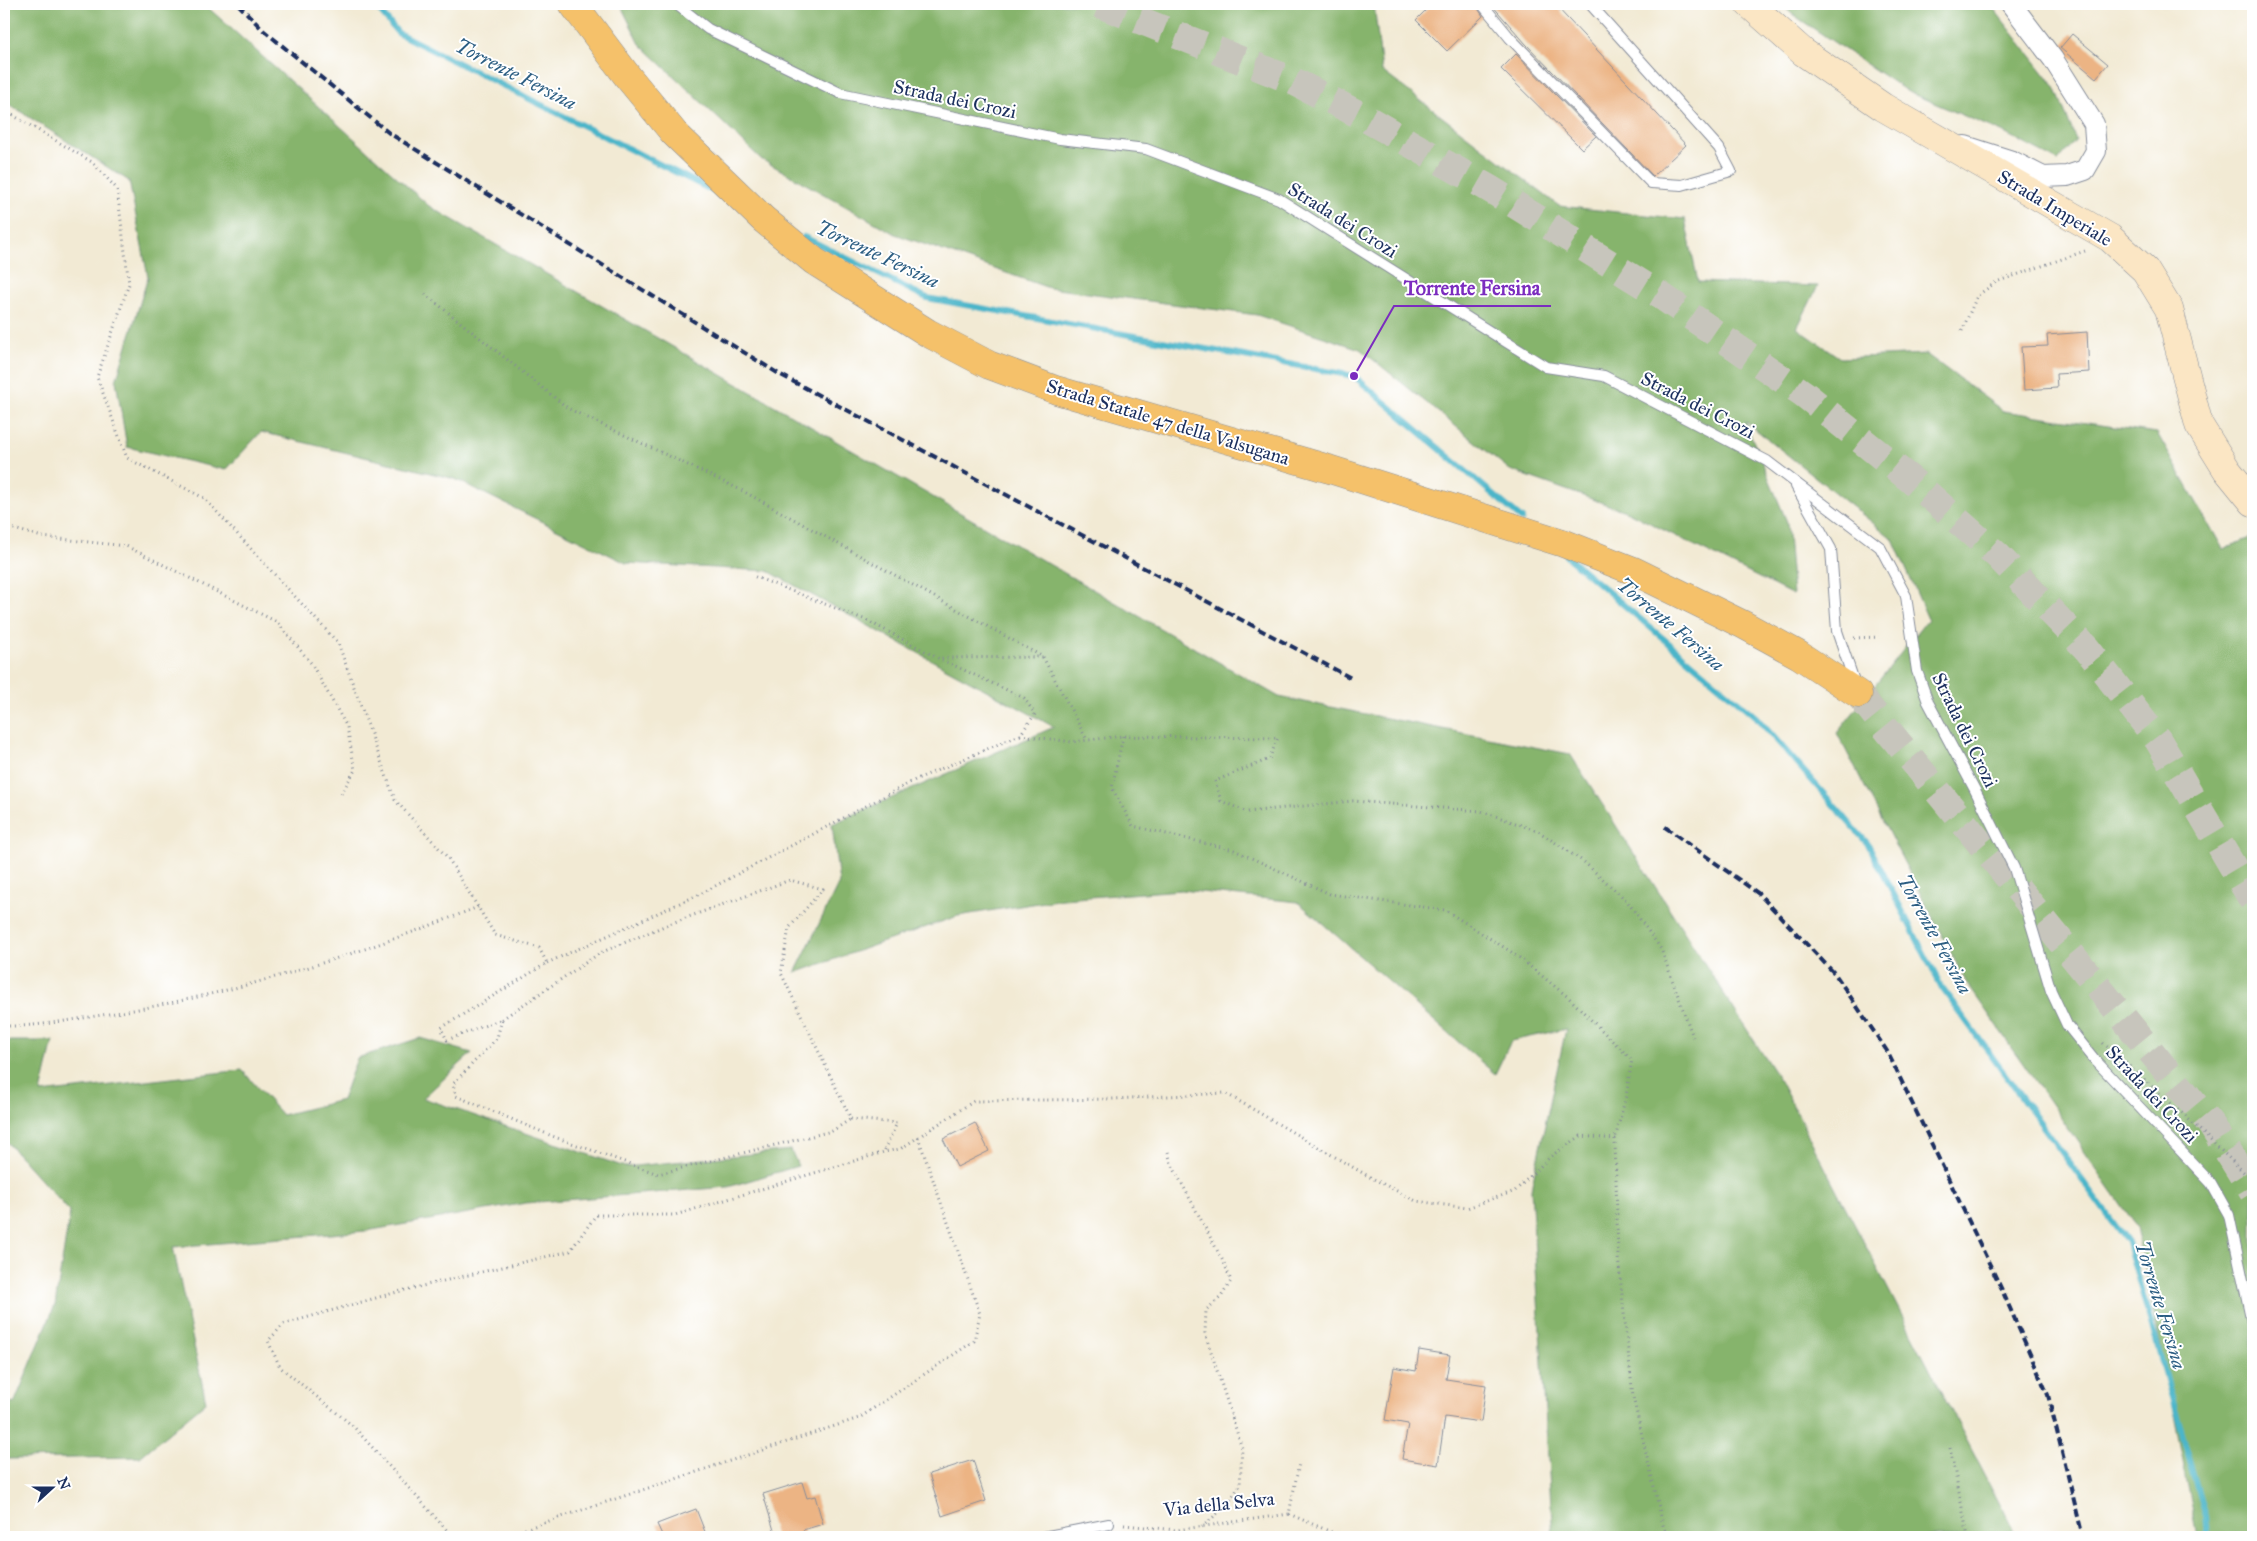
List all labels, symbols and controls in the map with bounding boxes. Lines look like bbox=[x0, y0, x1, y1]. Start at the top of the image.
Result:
water label: Torrente Fersina bbox=[451, 33, 581, 115]
street label: Strada dei Crozi bbox=[892, 75, 1018, 123]
street label: Strada Imperiale bbox=[1994, 165, 2116, 251]
street label: Strada dei Crozi bbox=[1284, 177, 1402, 263]
water label: Torrente Fersina bbox=[813, 215, 943, 293]
callout: Torrente Fersina bbox=[1394, 271, 1551, 306]
text: Torrente Fersina bbox=[1403, 276, 1541, 300]
street label: Strada dei Crozi bbox=[1637, 366, 1759, 444]
street label: Strada Statale 47 della Valsugana bbox=[1043, 374, 1293, 471]
water label: Torrente Fersina bbox=[1612, 572, 1730, 676]
street label: Strada dei Crozi bbox=[1927, 669, 2003, 791]
water label: Torrente Fersina bbox=[1892, 870, 1978, 998]
street label: Strada dei Crozi bbox=[2101, 1040, 2203, 1148]
water label: Torrente Fersina bbox=[2130, 1238, 2192, 1372]
north arrow bbox=[28, 1464, 78, 1514]
text: N bbox=[54, 1475, 74, 1492]
street label: Via della Selva bbox=[1161, 1487, 1276, 1521]

